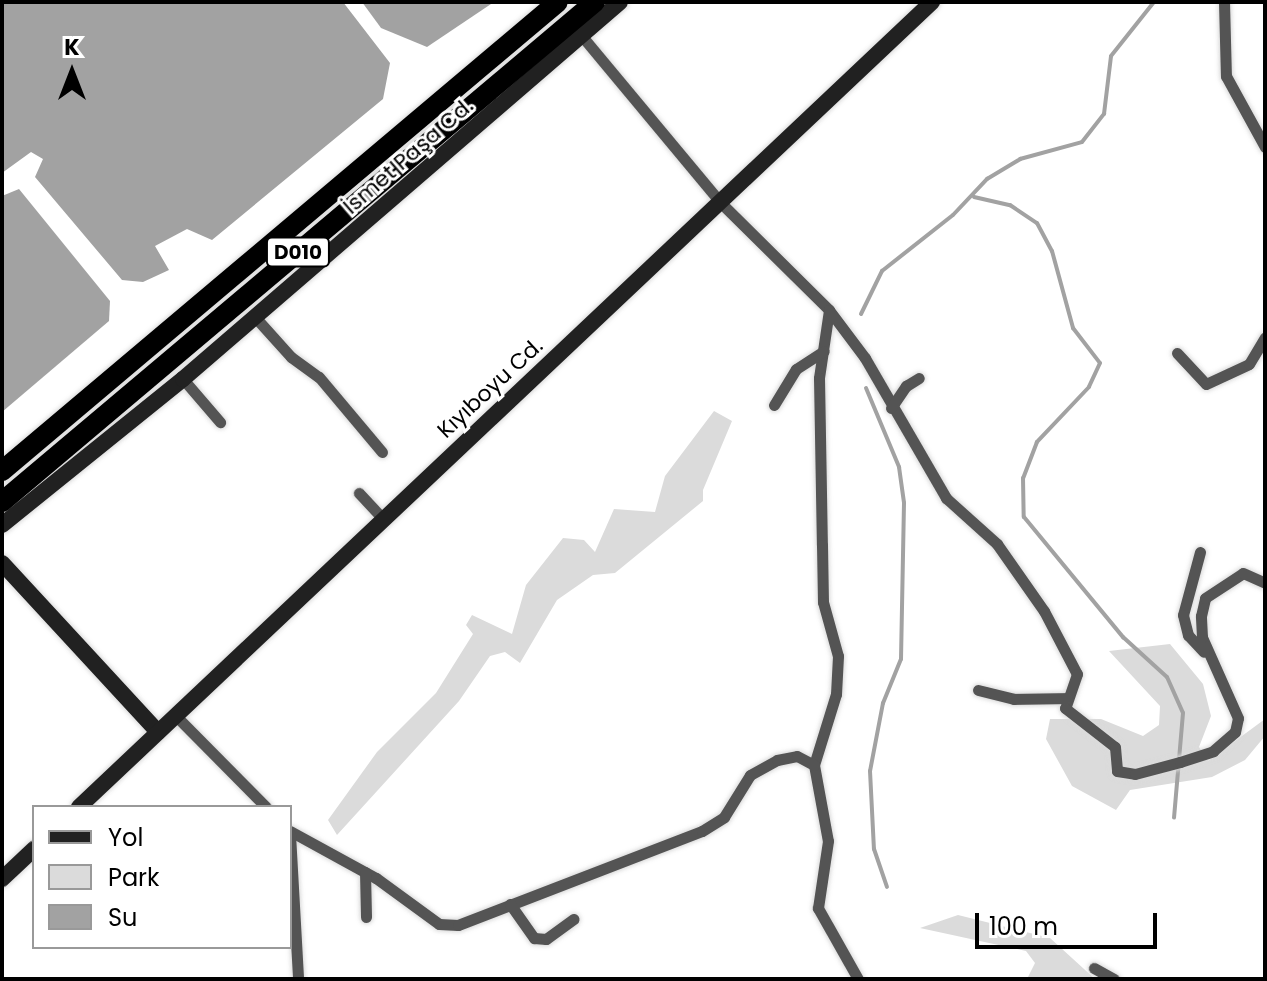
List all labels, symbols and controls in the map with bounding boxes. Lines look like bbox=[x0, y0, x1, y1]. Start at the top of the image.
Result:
north arrow bbox=[32, 32, 112, 112]
text: K bbox=[64, 32, 80, 63]
street label: İsmet Paşa Cd. bbox=[338, 92, 478, 220]
road number: D010 bbox=[264, 236, 332, 268]
street label: Kıyıboyu Cd. bbox=[432, 333, 548, 443]
legend bbox=[32, 805, 292, 949]
text: Yol bbox=[108, 821, 143, 854]
text: Park bbox=[108, 861, 159, 894]
scale bar bbox=[979, 897, 1161, 947]
text: Su bbox=[108, 901, 137, 934]
text: 100 m bbox=[989, 910, 1058, 943]

